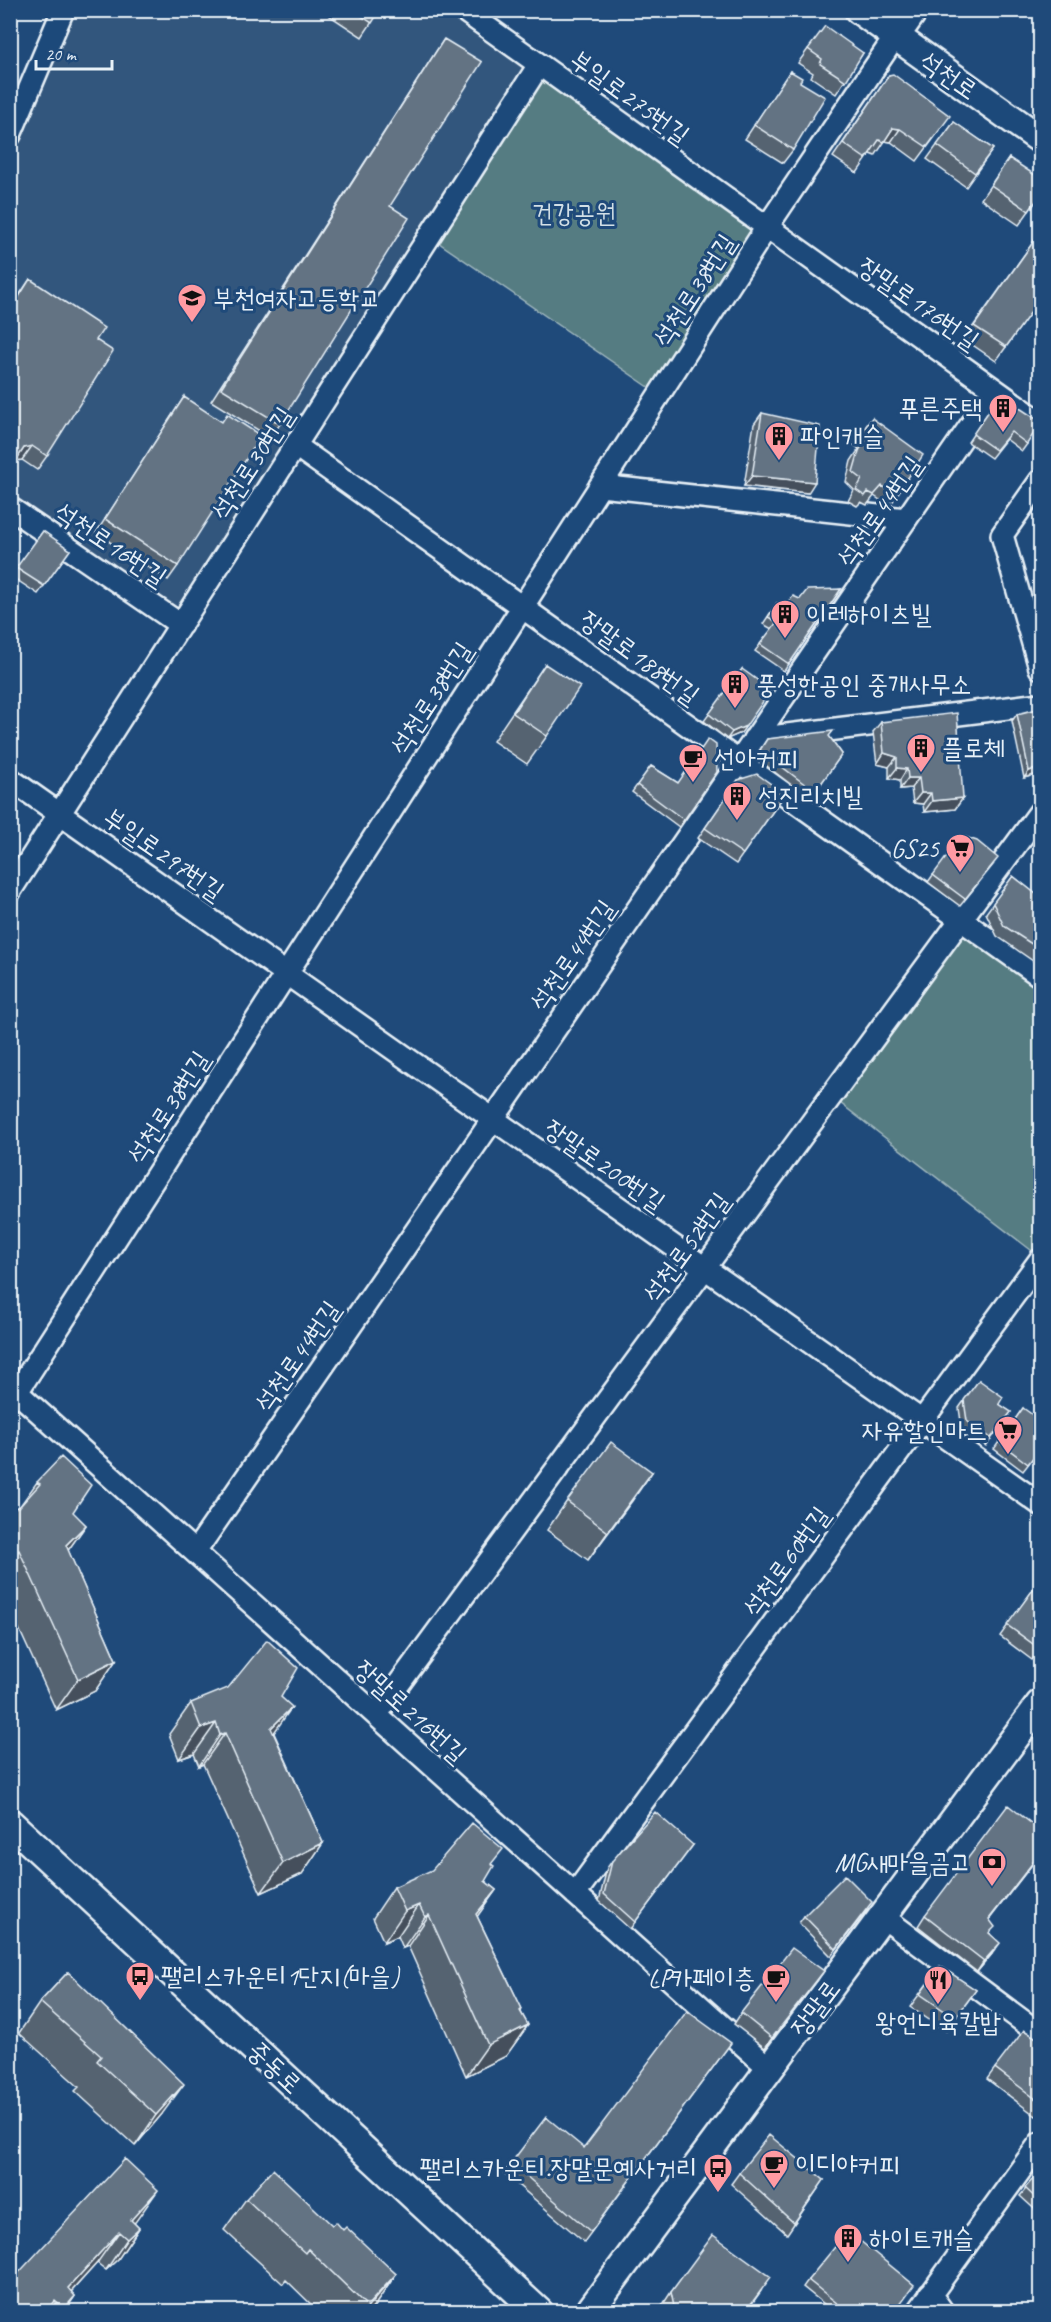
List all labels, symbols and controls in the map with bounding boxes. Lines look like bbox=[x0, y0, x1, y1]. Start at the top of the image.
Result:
scale bar bbox=[36, 33, 112, 71]
text: 20 m bbox=[45, 43, 78, 65]
street label: 부일로275번길 bbox=[563, 43, 696, 152]
street label: 석천로 bbox=[914, 44, 984, 107]
park label: 건강공원 bbox=[532, 197, 616, 230]
street label: 석천로38번길 bbox=[646, 228, 743, 353]
street label: 장말로176번길 bbox=[852, 250, 985, 357]
school or university icon: 부천여자고등학교 bbox=[176, 282, 208, 324]
place label: 부천여자고등학교 bbox=[213, 282, 380, 315]
place label: 푸른주택 bbox=[898, 392, 982, 425]
building icon: 푸른주택 bbox=[987, 392, 1019, 434]
street label: 석천로30번길 bbox=[204, 401, 301, 526]
building icon: 파인캐슬 bbox=[763, 420, 795, 462]
place label: 파인캐슬 bbox=[800, 420, 884, 453]
street label: 석천로44번길 bbox=[829, 449, 930, 573]
street label: 석천로16번길 bbox=[48, 495, 173, 594]
building icon: 이레하이츠빌 bbox=[769, 598, 801, 640]
place label: 이레하이츠빌 bbox=[806, 598, 932, 631]
street label: 장말로188번길 bbox=[573, 603, 706, 712]
street label: 석천로38번길 bbox=[383, 636, 480, 761]
building icon: 풍성한공인 중개사무소 bbox=[719, 668, 751, 710]
place label: 풍성한공인 중개사무소 bbox=[756, 668, 972, 701]
building icon: 플로체 bbox=[905, 732, 937, 774]
place label: 플로체 bbox=[942, 732, 1005, 765]
cafe icon: 선아커피 bbox=[677, 742, 709, 784]
place label: 선아커피 bbox=[714, 742, 798, 775]
building icon: 성진리치빌 bbox=[721, 780, 753, 822]
place label: 성진리치빌 bbox=[758, 780, 863, 813]
street label: 부일로297번길 bbox=[97, 801, 230, 908]
place label: GS25 bbox=[891, 832, 940, 865]
supermarket icon: GS25 bbox=[944, 832, 976, 874]
street label: 석천로44번길 bbox=[522, 893, 623, 1017]
street label: 석천로38번길 bbox=[120, 1045, 217, 1170]
street label: 장말로200번길 bbox=[538, 1112, 671, 1219]
street label: 석천로52번길 bbox=[635, 1186, 737, 1309]
street label: 석천로44번길 bbox=[247, 1294, 348, 1418]
place label: 자유할인마트 bbox=[861, 1414, 987, 1447]
supermarket icon: 자유할인마트 bbox=[992, 1414, 1024, 1456]
street label: 석천로60번길 bbox=[735, 1500, 837, 1623]
street label: 장말로216번길 bbox=[348, 1652, 474, 1770]
place label: MG새마을금고 bbox=[835, 1846, 971, 1879]
bank icon: MG새마을금고 bbox=[976, 1846, 1008, 1888]
bus stop icon: 팰리스카운티1단지(마을) bbox=[124, 1960, 156, 2002]
place label: 팰리스카운티1단지(마을) bbox=[161, 1960, 400, 1993]
place label: LP카페이층 bbox=[648, 1962, 755, 1995]
cafe icon: LP카페이층 bbox=[760, 1962, 792, 2004]
restaurant icon: 왕언니육칼밥 bbox=[922, 1964, 954, 2006]
street label: 장말로 bbox=[783, 1973, 847, 2043]
place label: 왕언니육칼밥 bbox=[875, 2006, 1001, 2039]
street label: 중동로 bbox=[240, 2034, 309, 2101]
cafe icon: 이디야커피 bbox=[758, 2148, 790, 2190]
place label: 이디야커피 bbox=[795, 2148, 900, 2181]
place label: 팰리스카운티.장말문예사거리 bbox=[420, 2152, 697, 2185]
bus stop icon: 팰리스카운티.장말문예사거리 bbox=[702, 2152, 734, 2194]
building icon: 하이트캐슬 bbox=[832, 2222, 864, 2264]
place label: 하이트캐슬 bbox=[869, 2222, 974, 2255]

